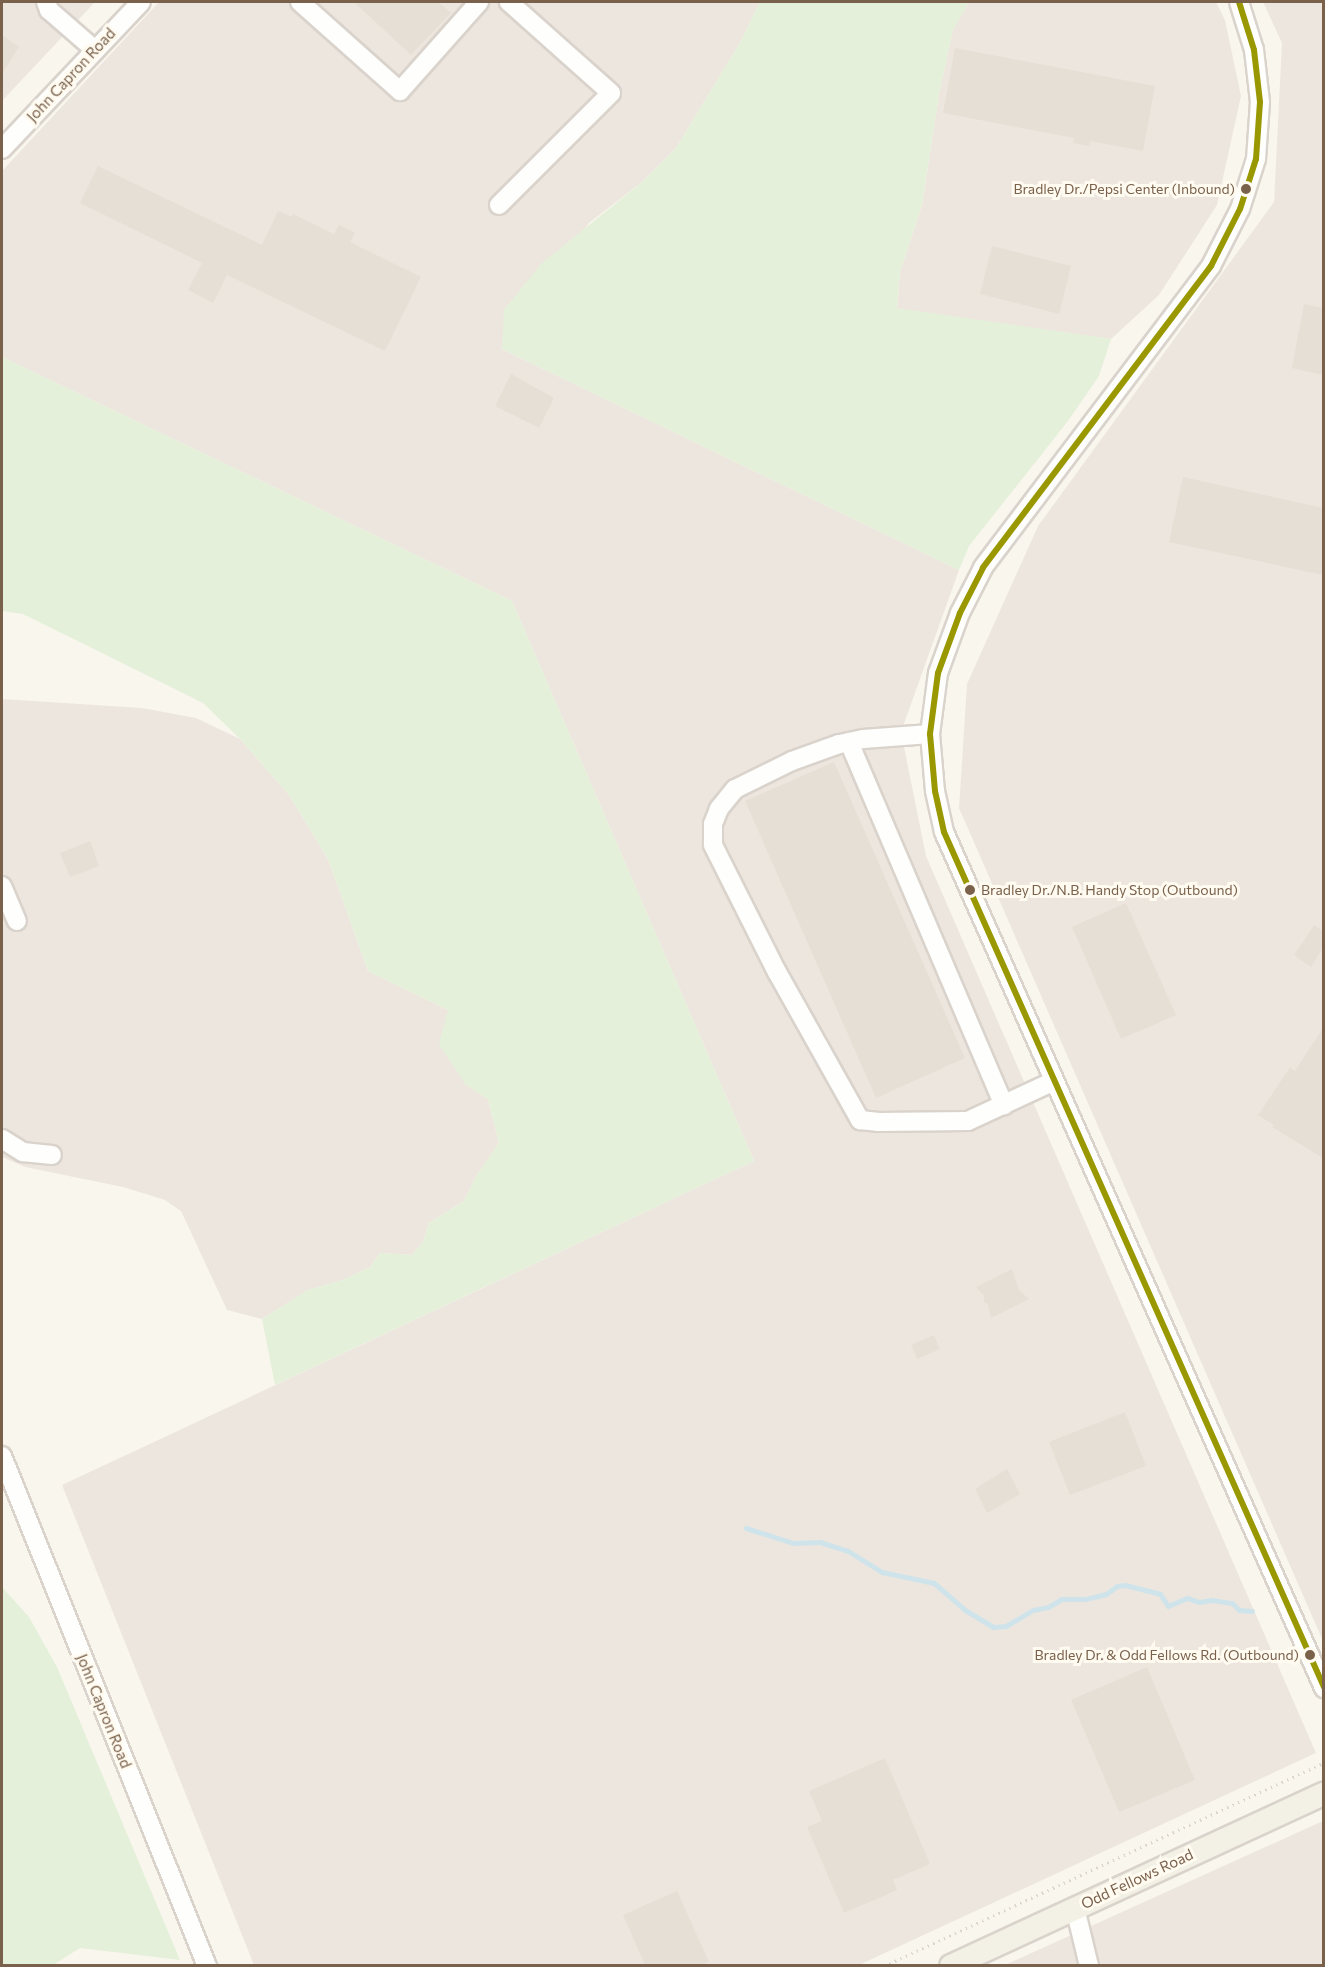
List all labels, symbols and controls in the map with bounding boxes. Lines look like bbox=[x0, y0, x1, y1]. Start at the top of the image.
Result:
street label: John Capron Road bbox=[23, 24, 119, 126]
place label: Bradley Dr./Pepsi Center (Inbound) bbox=[1013, 181, 1235, 197]
marker: Bradley Dr./Pepsi Center (Inbound) bbox=[1240, 183, 1252, 195]
place label: Bradley Dr./N.B. Handy Stop (Outbound) bbox=[981, 882, 1238, 898]
marker: Bradley Dr./N.B. Handy Stop (Outbound) bbox=[964, 884, 976, 896]
place label: Bradley Dr. & Odd Fellows Rd. (Outbound) bbox=[1035, 1647, 1299, 1663]
marker: Bradley Dr. & Odd Fellows Rd. (Outbound) bbox=[1304, 1649, 1316, 1661]
street label: John Capron Road bbox=[73, 1651, 135, 1771]
street label: Odd Fellows Road bbox=[1078, 1845, 1196, 1913]

